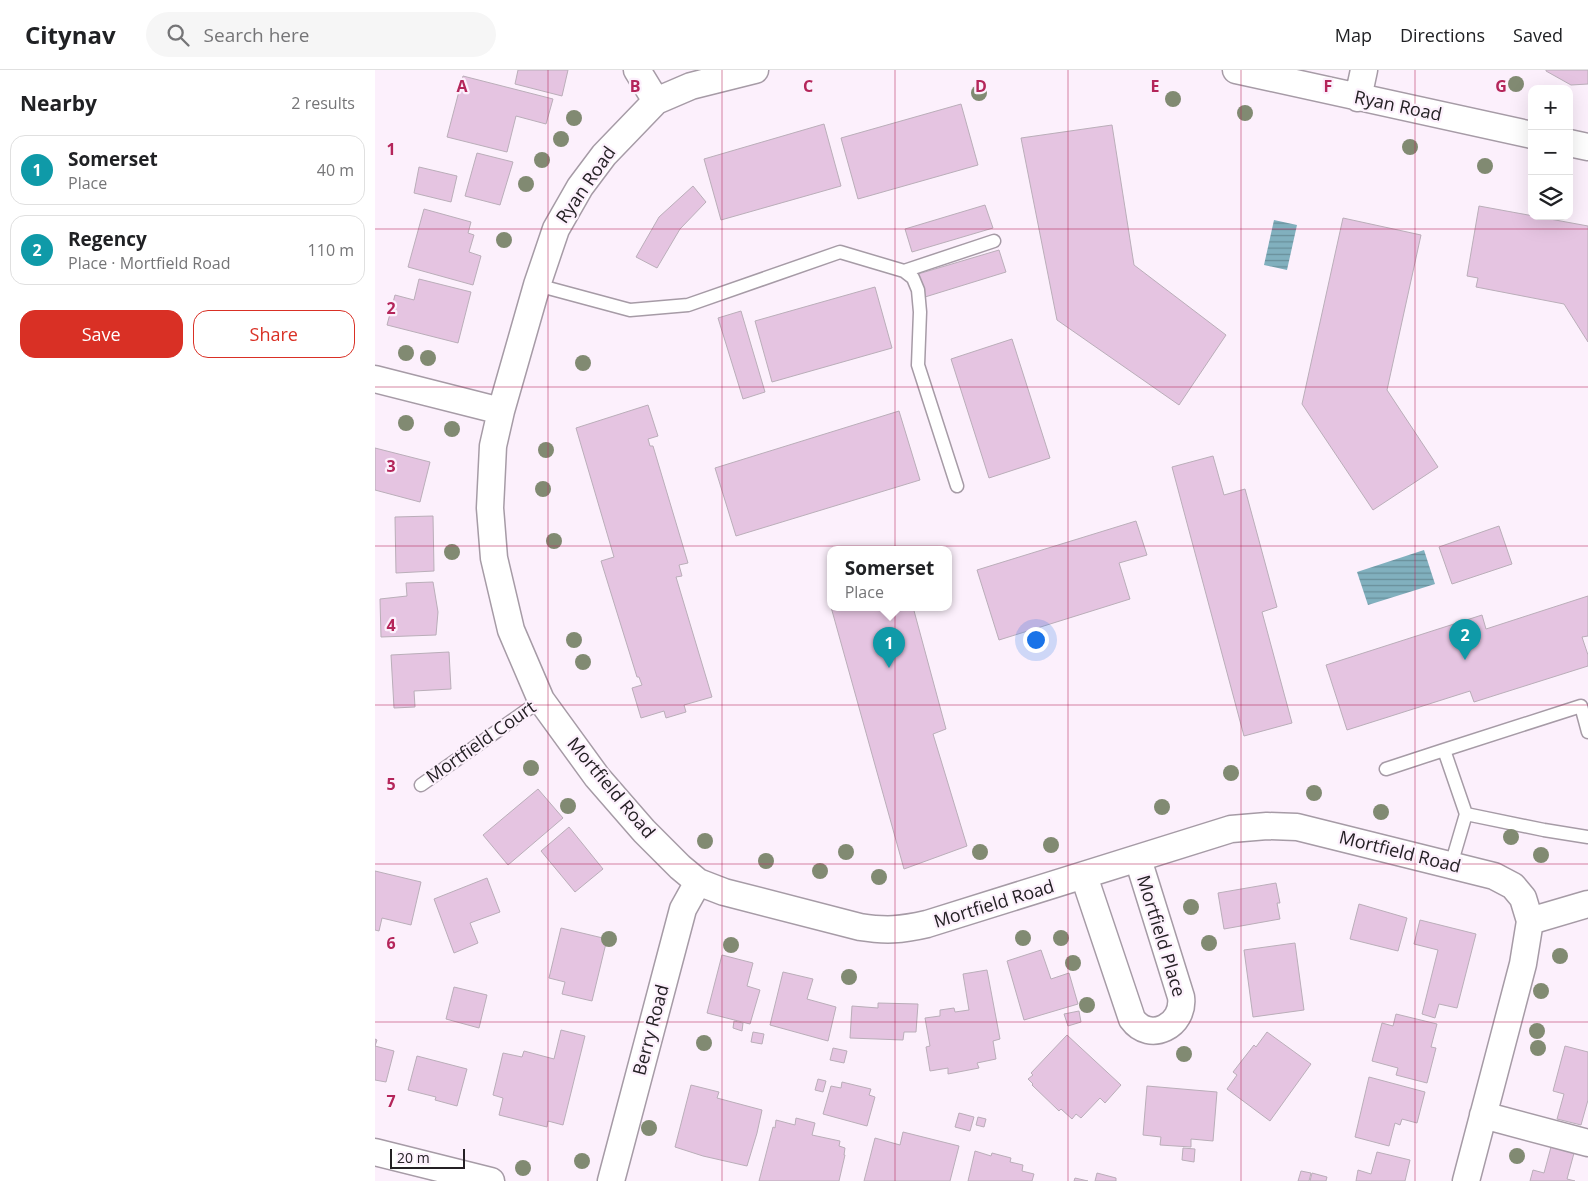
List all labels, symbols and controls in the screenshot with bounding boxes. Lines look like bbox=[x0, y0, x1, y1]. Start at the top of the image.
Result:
search box bbox=[146, 12, 496, 57]
text: Citynav bbox=[25, 18, 116, 51]
icon: search bbox=[164, 21, 192, 49]
text: Search here bbox=[204, 22, 309, 48]
text: Map bbox=[1335, 23, 1372, 47]
text: Directions bbox=[1400, 23, 1485, 47]
text: Saved bbox=[1513, 23, 1563, 47]
text: A bbox=[456, 75, 468, 97]
text: B bbox=[630, 75, 640, 97]
text: C bbox=[803, 75, 813, 97]
text: D bbox=[975, 75, 987, 97]
text: E bbox=[1151, 75, 1160, 97]
text: F bbox=[1324, 75, 1332, 97]
text: G bbox=[1495, 75, 1507, 97]
street label: Ryan Road bbox=[1352, 84, 1444, 126]
map controls bbox=[1528, 85, 1573, 220]
button: + bbox=[1528, 85, 1573, 130]
text: Nearby bbox=[20, 89, 97, 117]
text: 2 results bbox=[291, 92, 355, 114]
button: − bbox=[1528, 130, 1573, 175]
text: 1 bbox=[386, 138, 396, 160]
street label: Ryan Road bbox=[550, 141, 620, 228]
text: Somerset bbox=[68, 146, 158, 172]
text: 1 bbox=[32, 159, 42, 181]
text: 40 m bbox=[317, 159, 354, 181]
text: Place bbox=[68, 172, 107, 194]
button: layers bbox=[1528, 175, 1573, 220]
text: Regency bbox=[68, 226, 147, 252]
text: 2 bbox=[32, 239, 42, 261]
text: 110 m bbox=[308, 239, 354, 261]
text: Place · Mortfield Road bbox=[68, 252, 231, 274]
text: 2 bbox=[386, 297, 396, 319]
button: Save bbox=[20, 310, 183, 358]
button: Share bbox=[193, 310, 355, 358]
text: 3 bbox=[386, 455, 396, 477]
popup bbox=[827, 546, 952, 611]
text: Somerset bbox=[845, 555, 934, 581]
text: Place bbox=[845, 581, 884, 603]
text: 4 bbox=[386, 614, 396, 636]
pin: 2 bbox=[1449, 619, 1481, 660]
pin: 1 bbox=[873, 627, 905, 668]
your location bbox=[1023, 627, 1049, 653]
street label: Mortfield Court bbox=[421, 694, 540, 788]
street label: Mortfield Road bbox=[562, 732, 661, 843]
text: 5 bbox=[386, 773, 396, 795]
street label: Mortfield Road bbox=[1337, 824, 1464, 878]
street label: Mortfield Place bbox=[1132, 872, 1192, 999]
street label: Mortfield Road bbox=[931, 873, 1057, 933]
text: 6 bbox=[386, 932, 396, 954]
street label: Berry Road bbox=[626, 982, 674, 1078]
text: 7 bbox=[386, 1090, 396, 1112]
scale bar bbox=[390, 1146, 465, 1169]
text: 20 m bbox=[397, 1148, 430, 1167]

